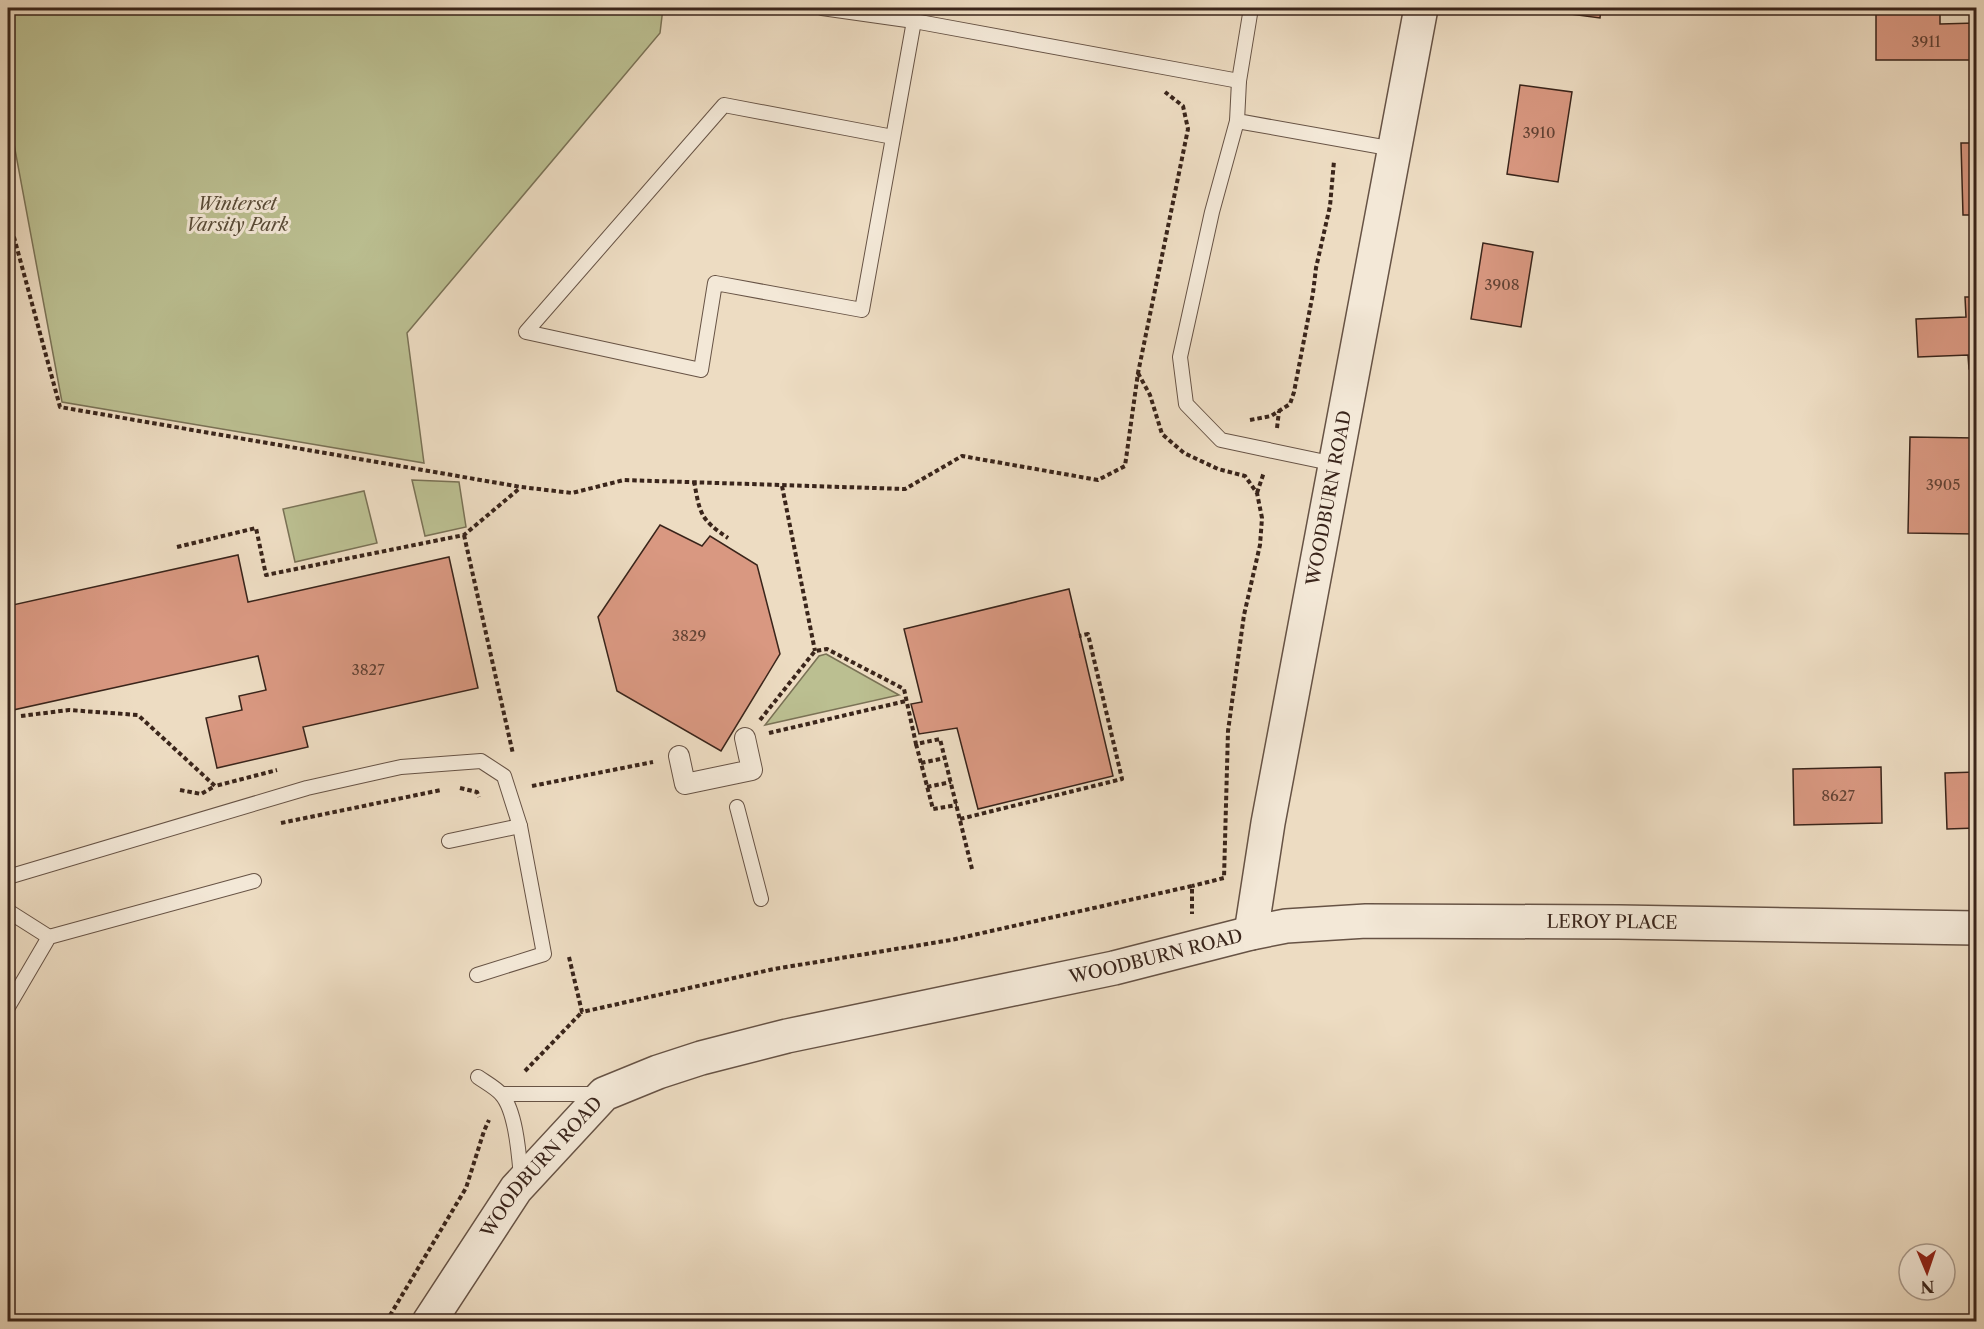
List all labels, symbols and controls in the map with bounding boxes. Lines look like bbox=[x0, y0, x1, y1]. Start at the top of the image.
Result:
house number: 3911 bbox=[1911, 32, 1942, 51]
house number: 3910 bbox=[1523, 123, 1555, 142]
park label: Winterset Varsity Park bbox=[186, 193, 289, 236]
house number: 3908 bbox=[1484, 275, 1520, 294]
street label: WOODBURN ROAD bbox=[1302, 409, 1356, 588]
house number: 3905 bbox=[1926, 475, 1960, 494]
house number: 3829 bbox=[672, 626, 706, 645]
house number: 3827 bbox=[351, 660, 385, 679]
house number: 8627 bbox=[1821, 786, 1855, 805]
street label: LEROY PLACE bbox=[1547, 911, 1678, 934]
street label: WOODBURN ROAD bbox=[1066, 925, 1245, 988]
street label: WOODBURN ROAD bbox=[476, 1092, 607, 1243]
north arrow bbox=[1897, 1242, 1957, 1302]
text: N bbox=[1920, 1277, 1935, 1297]

